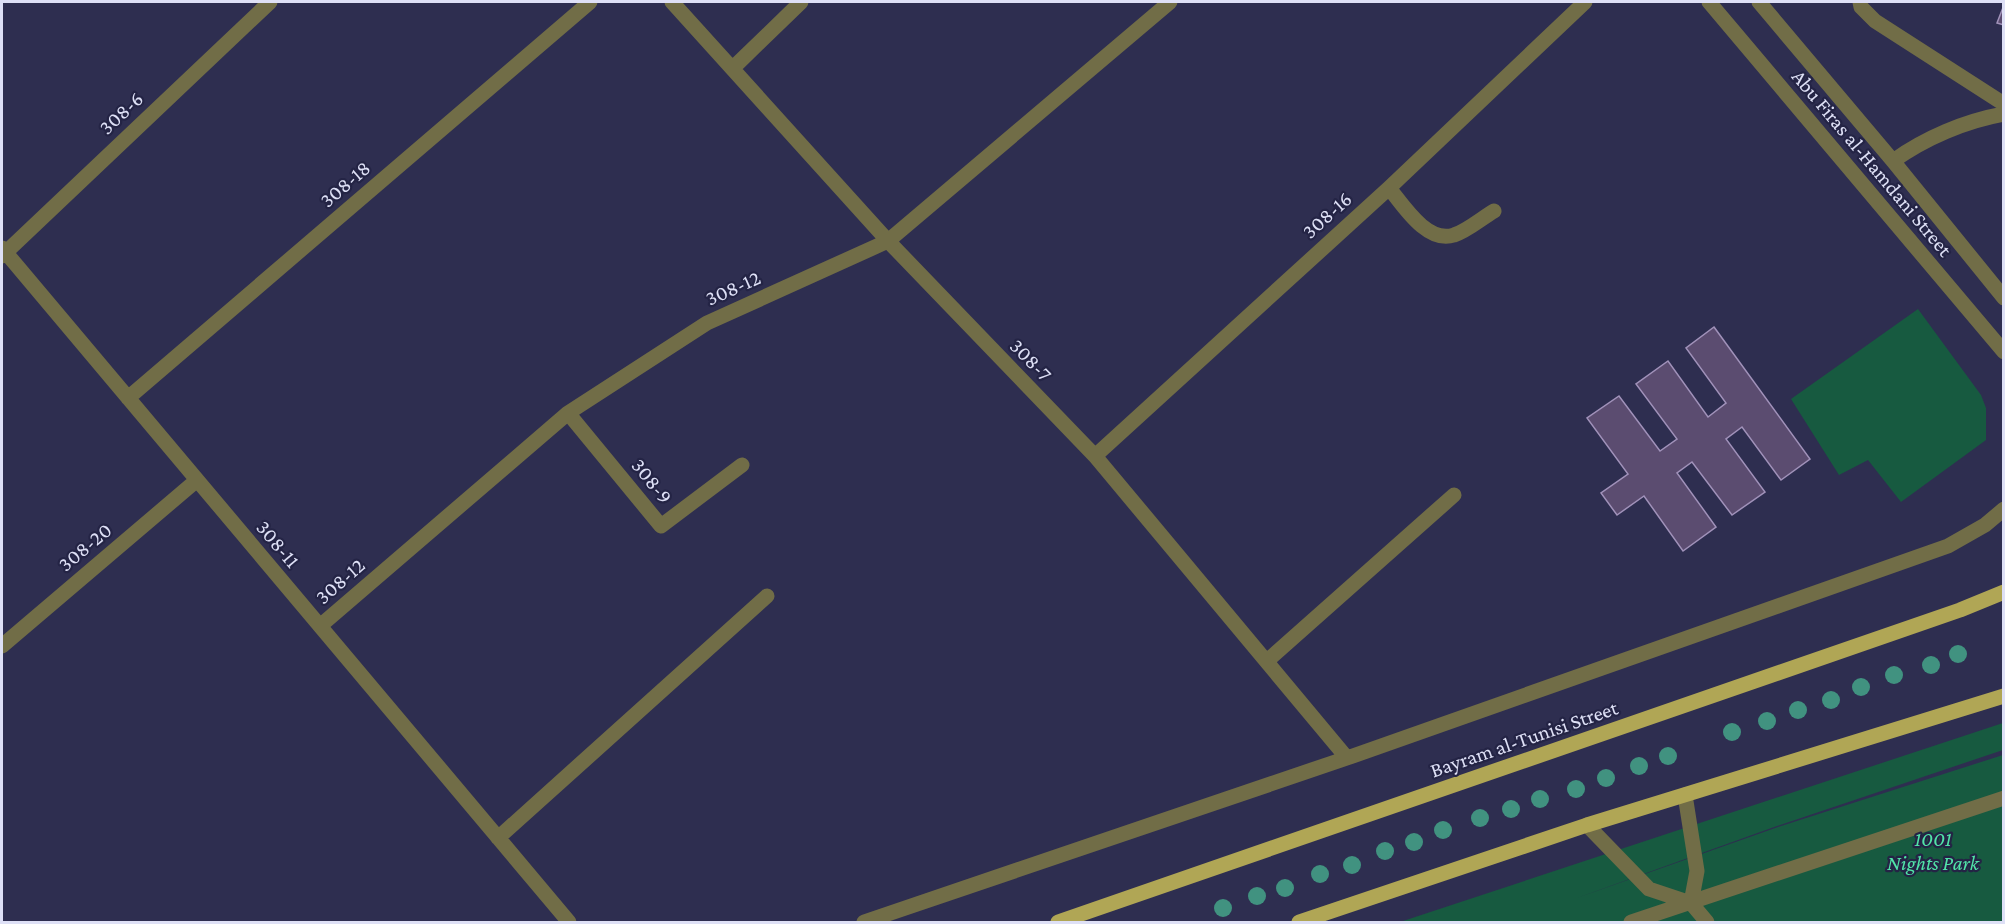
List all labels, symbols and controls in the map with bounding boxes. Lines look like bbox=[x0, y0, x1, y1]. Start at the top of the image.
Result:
street label: Abu Firas al-Hamdani Street bbox=[1787, 65, 1958, 262]
street label: 308-6 bbox=[94, 87, 148, 139]
street label: 308-18 bbox=[315, 156, 375, 212]
street label: 308-16 bbox=[1297, 187, 1357, 243]
street label: 308-12 bbox=[702, 265, 764, 311]
street label: 308-7 bbox=[1005, 334, 1057, 387]
street label: 308-9 bbox=[627, 454, 677, 508]
street label: 308-11 bbox=[251, 515, 305, 573]
street label: 308-20 bbox=[53, 518, 117, 576]
street label: 308-12 bbox=[310, 553, 370, 609]
street label: Bayram al-Tunisi Street bbox=[1427, 695, 1622, 782]
park label: 1001 Nights Park bbox=[1887, 827, 1980, 875]

